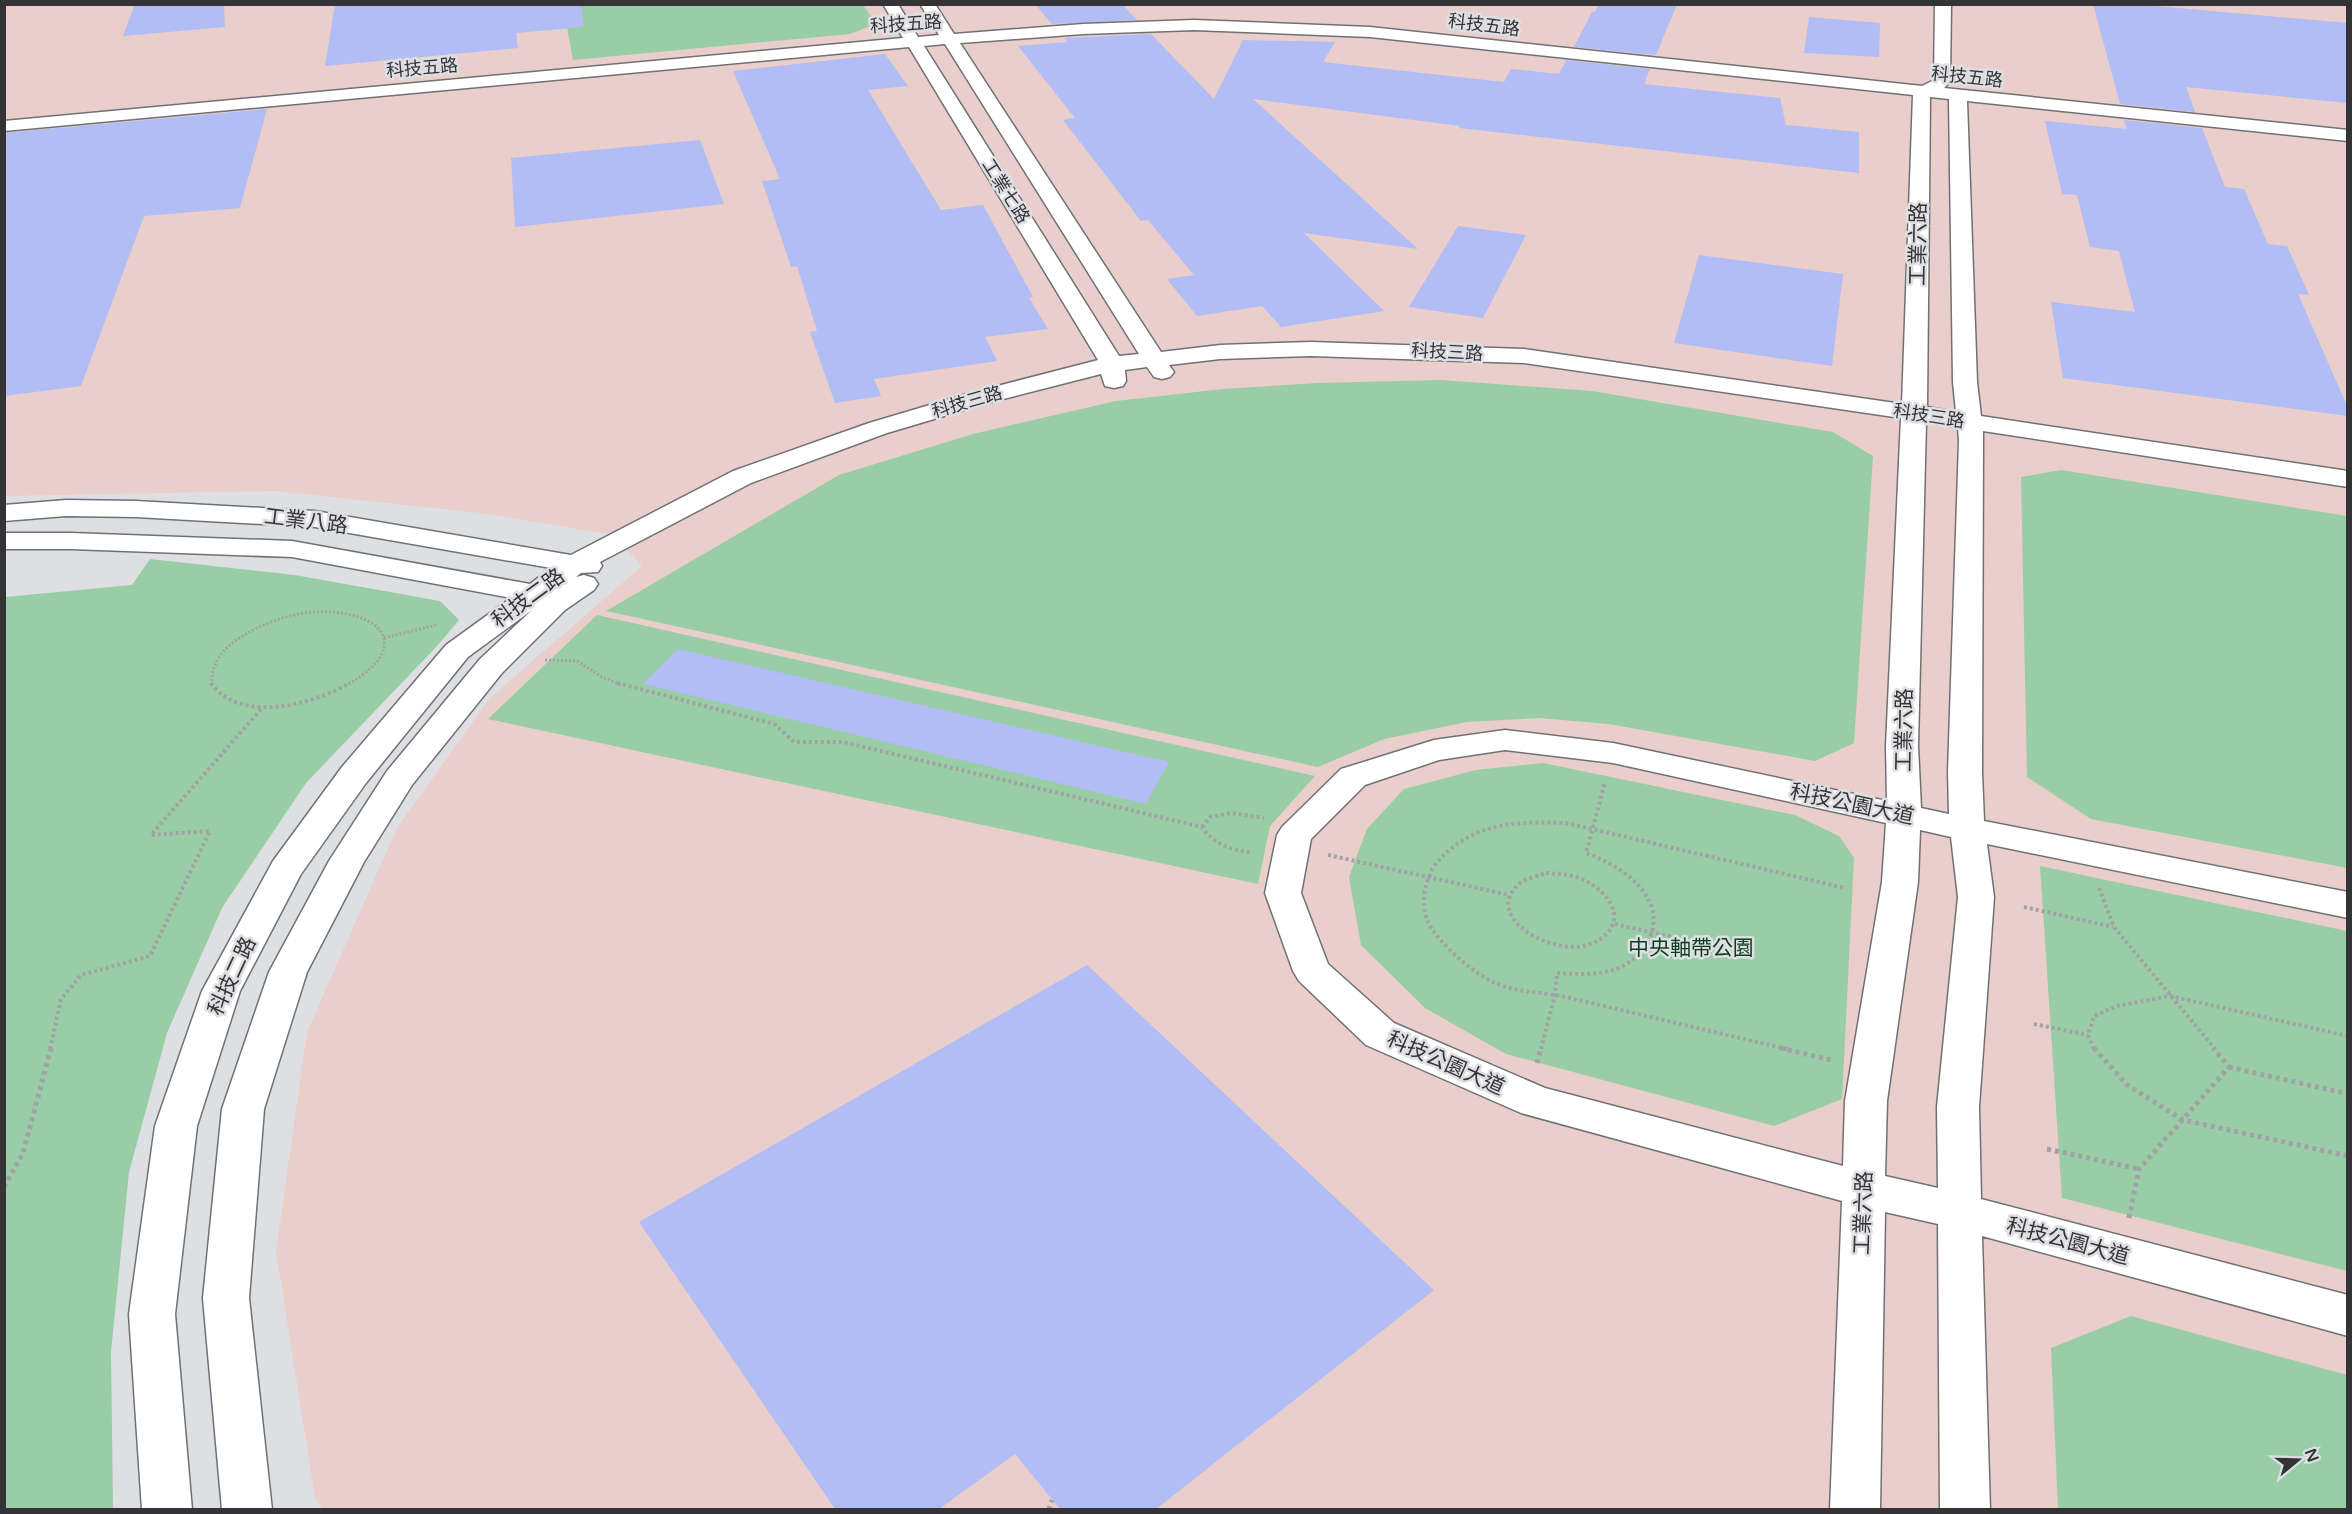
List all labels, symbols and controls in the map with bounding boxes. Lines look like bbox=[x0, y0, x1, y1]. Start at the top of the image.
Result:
street label: 科技五路 bbox=[1447, 10, 1521, 40]
street label: 科技五路 bbox=[869, 11, 943, 37]
street label: 科技五路 bbox=[385, 54, 459, 82]
street label: 科技五路 bbox=[1930, 62, 2004, 92]
street label: 工業七路 bbox=[978, 155, 1034, 227]
street label: 工業六路 bbox=[1905, 202, 1932, 286]
street label: 科技三路 bbox=[1410, 339, 1484, 365]
street label: 科技三路 bbox=[929, 382, 1005, 422]
street label: 科技三路 bbox=[1892, 400, 1966, 432]
street label: 工業八路 bbox=[263, 504, 349, 539]
street label: 科技二路 bbox=[487, 564, 570, 633]
street label: 工業六路 bbox=[1891, 688, 1918, 772]
street label: 科技公園大道 bbox=[1788, 779, 1916, 830]
street label: 科技二路 bbox=[203, 933, 262, 1020]
park label: 中央軸帶公園 bbox=[1628, 936, 1754, 961]
street label: 科技公園大道 bbox=[1383, 1026, 1508, 1101]
street label: 工業六路 bbox=[1850, 1171, 1877, 1255]
street label: 科技公園大道 bbox=[2004, 1213, 2132, 1270]
north arrow bbox=[2268, 1430, 2328, 1490]
text: N bbox=[2300, 1446, 2323, 1465]

